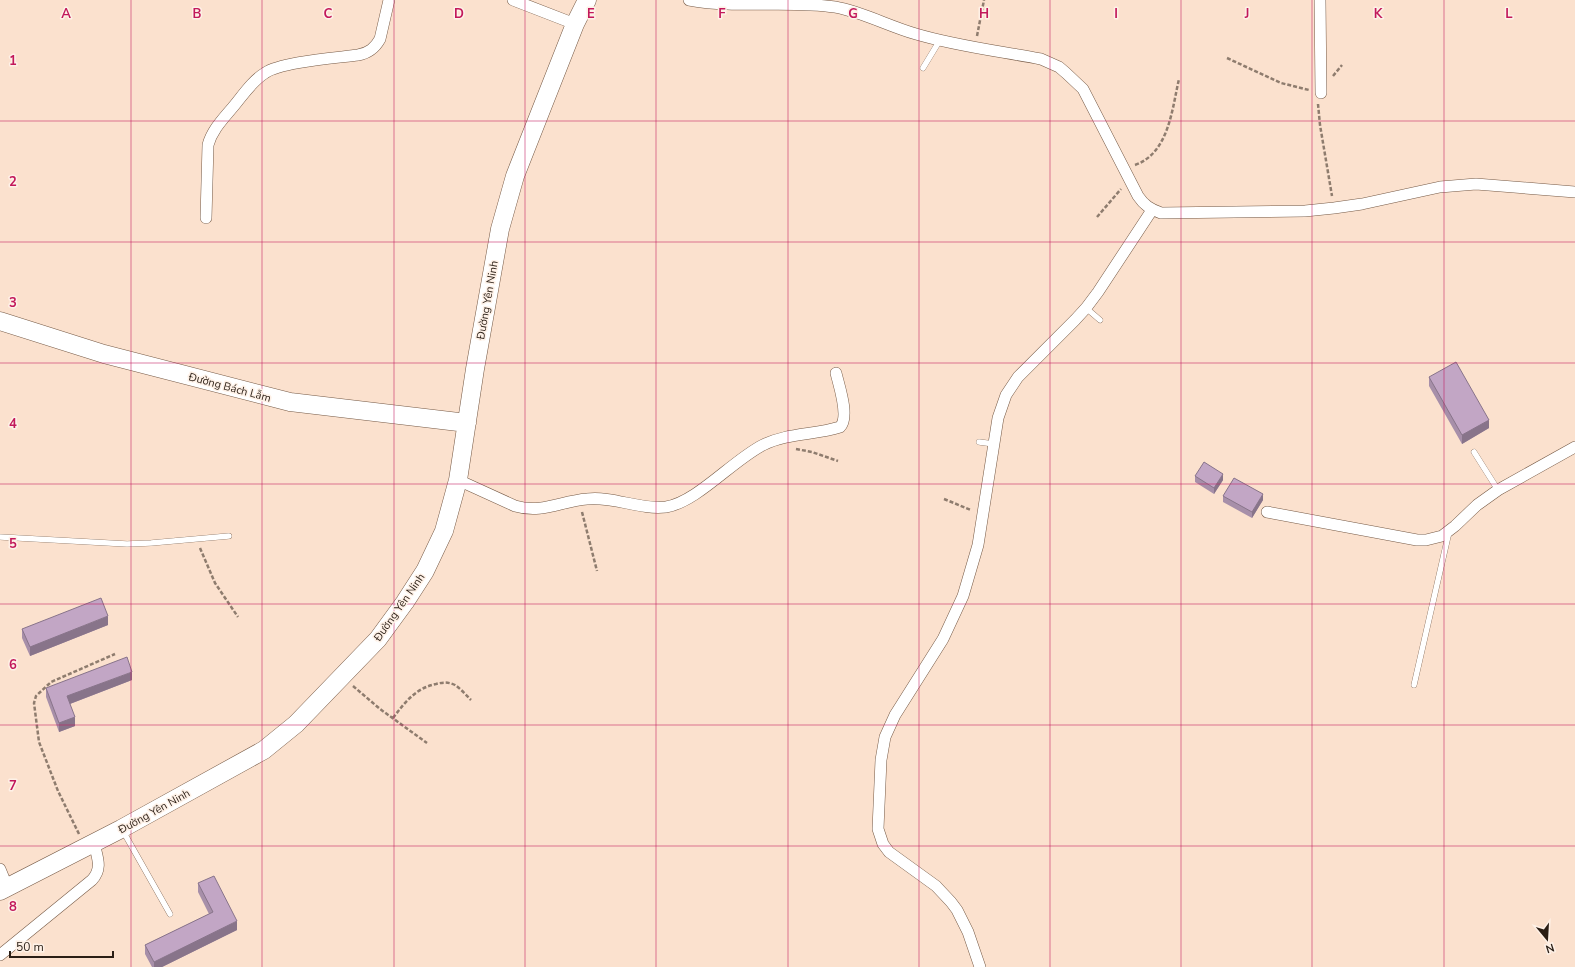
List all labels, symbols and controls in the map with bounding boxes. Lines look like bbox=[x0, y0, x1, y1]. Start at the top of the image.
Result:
text: A bbox=[61, 5, 71, 23]
text: B bbox=[193, 5, 202, 23]
text: C bbox=[324, 5, 333, 23]
text: D bbox=[454, 5, 464, 23]
text: E bbox=[587, 5, 595, 23]
text: F bbox=[718, 5, 726, 23]
text: G bbox=[848, 5, 858, 23]
text: H bbox=[979, 5, 989, 23]
text: I bbox=[1114, 5, 1118, 23]
text: J bbox=[1244, 5, 1249, 23]
text: K bbox=[1374, 5, 1383, 23]
text: L bbox=[1505, 5, 1513, 23]
text: 1 bbox=[9, 52, 17, 70]
text: 2 bbox=[9, 173, 17, 191]
street label: Đường Yên Ninh bbox=[473, 259, 502, 342]
text: 3 bbox=[9, 294, 17, 312]
street label: Đường Bách Lẫm bbox=[186, 369, 273, 406]
text: 4 bbox=[9, 415, 17, 433]
text: 5 bbox=[9, 535, 17, 553]
street label: Đường Yên Ninh bbox=[370, 570, 428, 645]
text: 6 bbox=[9, 656, 17, 674]
text: 7 bbox=[9, 777, 17, 795]
street label: Đường Yên Ninh bbox=[115, 786, 193, 838]
text: 8 bbox=[9, 898, 17, 916]
north arrow bbox=[1527, 919, 1567, 959]
scale bar bbox=[10, 933, 113, 959]
text: 50 m bbox=[16, 939, 44, 955]
text: N bbox=[1544, 940, 1556, 956]

